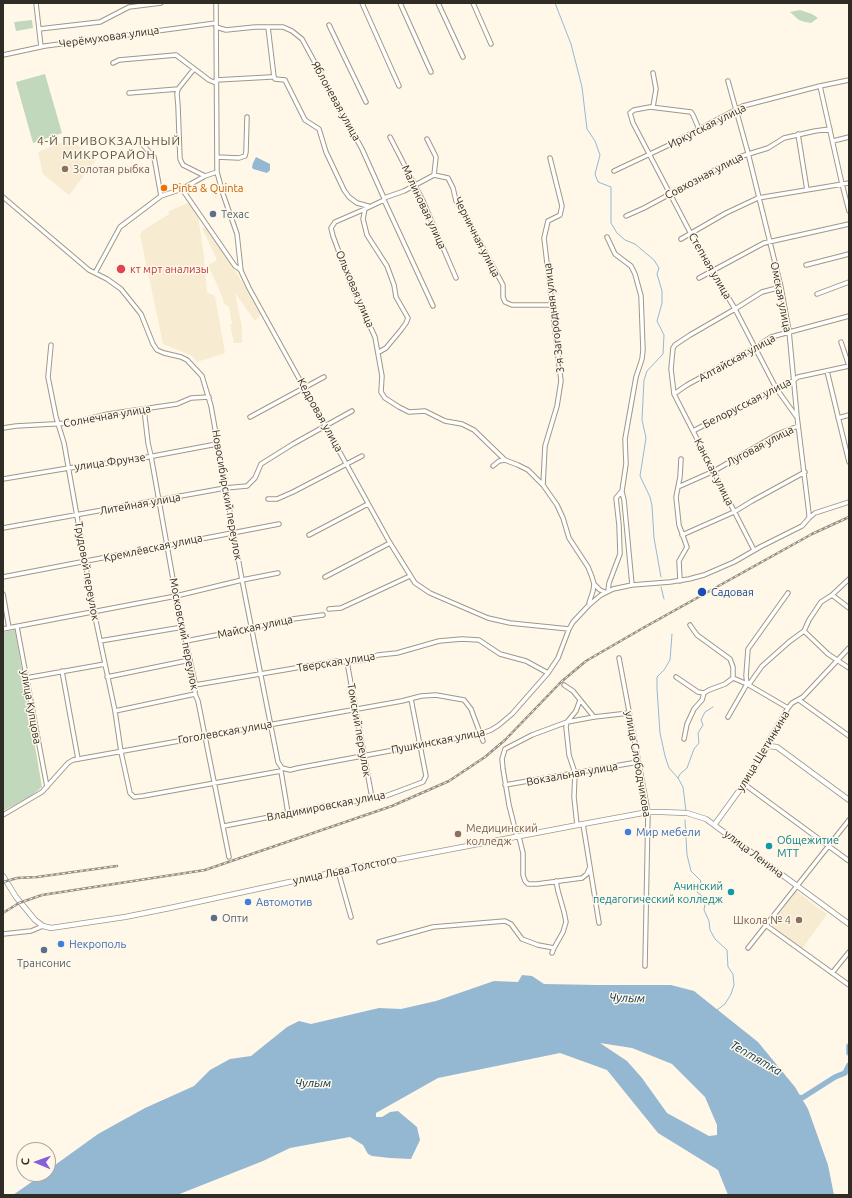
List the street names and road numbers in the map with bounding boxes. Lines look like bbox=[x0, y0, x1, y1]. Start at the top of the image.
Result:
street label: Черёмуховая улица bbox=[58, 23, 160, 51]
street label: Яблоневая улица bbox=[309, 59, 363, 143]
street label: Иркутская улица bbox=[666, 101, 748, 151]
street label: Совхозная улица bbox=[663, 150, 745, 202]
street label: Малиновая улица bbox=[399, 163, 449, 251]
street label: Черничная улица bbox=[451, 195, 503, 279]
street label: Степная улица bbox=[686, 230, 734, 302]
street label: Ольховая улица bbox=[333, 248, 377, 330]
street label: Омская улица bbox=[768, 261, 794, 333]
street label: 3-я Загородняя улица bbox=[541, 262, 567, 374]
street label: Алтайская улица bbox=[696, 331, 778, 385]
street label: Белорусская улица bbox=[701, 375, 793, 431]
street label: Кедровая улица bbox=[294, 376, 346, 454]
street label: Солнечная улица bbox=[62, 402, 152, 430]
street label: Луговая улица bbox=[724, 423, 796, 469]
street label: Новосибирский переулок bbox=[209, 429, 245, 561]
street label: Канская улица bbox=[691, 436, 737, 508]
street label: улица Фрунзе bbox=[74, 450, 146, 474]
street label: Литейная улица bbox=[98, 490, 182, 518]
street label: Трудовой переулок bbox=[72, 520, 102, 622]
street label: Кремлёвская улица bbox=[102, 531, 204, 565]
street label: Московский переулок bbox=[167, 577, 201, 691]
street label: Майская улица bbox=[216, 613, 294, 641]
street label: Тверская улица bbox=[296, 649, 376, 675]
street label: улица Купцова bbox=[18, 669, 44, 745]
street label: Томский переулок bbox=[344, 682, 374, 778]
street label: улица Щетинкина bbox=[734, 708, 792, 794]
street label: улица Слободчикова bbox=[622, 710, 654, 818]
street label: Гоголевская улица bbox=[177, 717, 273, 747]
street label: Пушкинская улица bbox=[390, 725, 486, 757]
street label: Вокзальная улица bbox=[525, 759, 619, 789]
street label: Владимировская улица bbox=[266, 788, 386, 824]
street label: улица Ленина bbox=[722, 827, 786, 881]
street label: улица Льва Толстого bbox=[292, 853, 398, 887]

